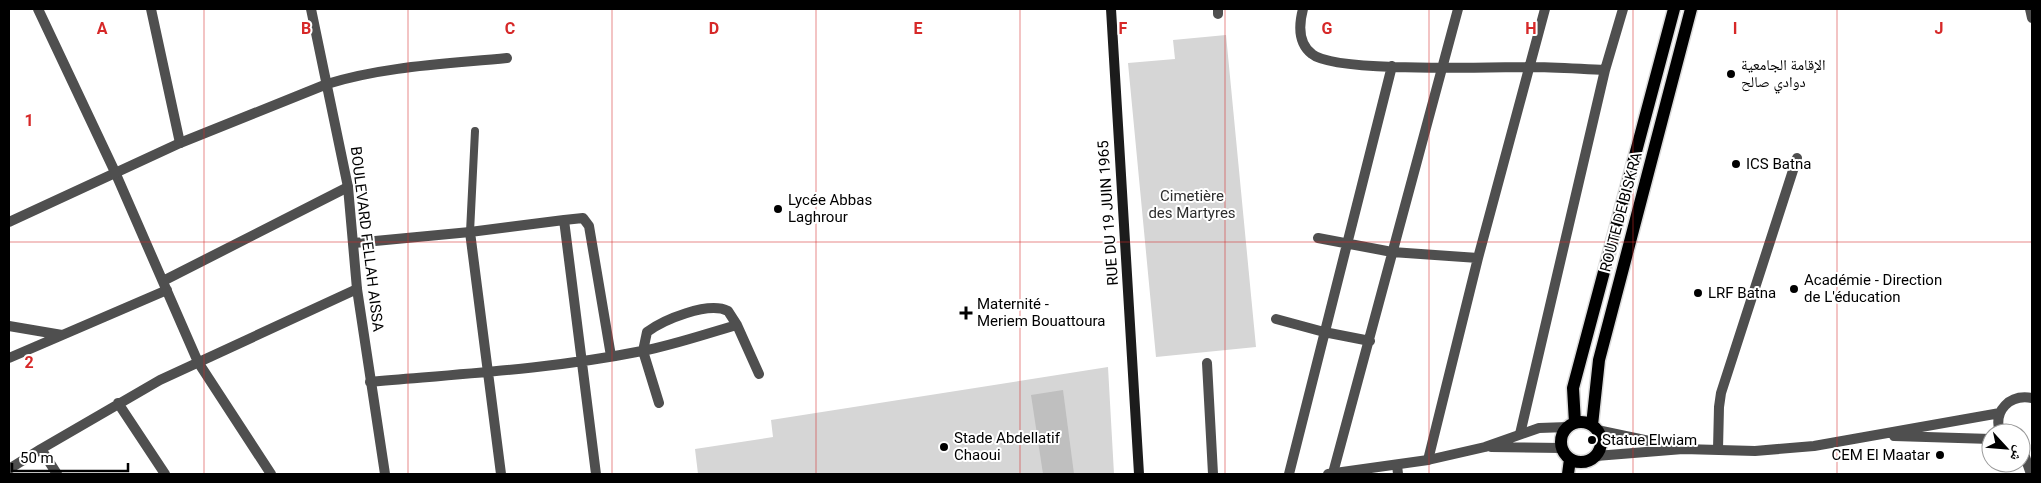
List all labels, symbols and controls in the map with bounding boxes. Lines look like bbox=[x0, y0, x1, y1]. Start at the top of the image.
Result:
text: A bbox=[97, 19, 108, 38]
text: B bbox=[301, 19, 311, 38]
text: C bbox=[505, 19, 515, 38]
text: D bbox=[709, 19, 719, 38]
text: E bbox=[914, 19, 923, 38]
text: F bbox=[1119, 19, 1128, 38]
text: G bbox=[1322, 19, 1333, 38]
text: H bbox=[1525, 19, 1537, 38]
text: I bbox=[1733, 19, 1737, 38]
text: J bbox=[1935, 19, 1943, 38]
place label: الإقامة الجامعية دوادي صالح bbox=[1741, 56, 1826, 94]
marker: الإقامة الجامعية دوادي صالح bbox=[1725, 68, 1737, 80]
text: 1 bbox=[24, 111, 34, 130]
street label: RUE DU 19 JUIN 1965 bbox=[1094, 140, 1122, 286]
street label: BOULEVARD FELLAH AISSA bbox=[347, 145, 387, 333]
street label: ROUTE DE BISKRA bbox=[1596, 150, 1646, 274]
place label: ICS Batna bbox=[1746, 155, 1811, 173]
marker: ICS Batna bbox=[1730, 158, 1742, 170]
park label: Cimetière des Martyres bbox=[1148, 187, 1236, 222]
place label: Lycée Abbas Laghrour bbox=[788, 191, 872, 226]
marker: Lycée Abbas Laghrour bbox=[772, 203, 784, 215]
place label: Académie - Direction de L'éducation bbox=[1804, 271, 1942, 306]
marker: Académie - Direction de L'éducation bbox=[1788, 283, 1800, 295]
place label: LRF Batna bbox=[1708, 284, 1776, 302]
marker: LRF Batna bbox=[1692, 287, 1704, 299]
place label: Maternité - Meriem Bouattoura bbox=[977, 295, 1105, 330]
marker: Maternité - Meriem Bouattoura bbox=[959, 306, 973, 320]
text: 2 bbox=[24, 353, 34, 372]
north arrow bbox=[1981, 423, 2031, 473]
place label: Stade Abdellatif Chaoui bbox=[954, 429, 1061, 464]
place label: Statue Elwiam bbox=[1602, 431, 1697, 449]
marker: Statue Elwiam bbox=[1586, 434, 1598, 446]
scale bar bbox=[12, 440, 129, 472]
marker: Stade Abdellatif Chaoui bbox=[938, 441, 950, 453]
text: ش bbox=[2006, 443, 2028, 464]
place label: CEM El Maatar bbox=[1831, 446, 1930, 464]
text: 50 m bbox=[20, 449, 54, 467]
marker: CEM El Maatar bbox=[1934, 449, 1946, 461]

